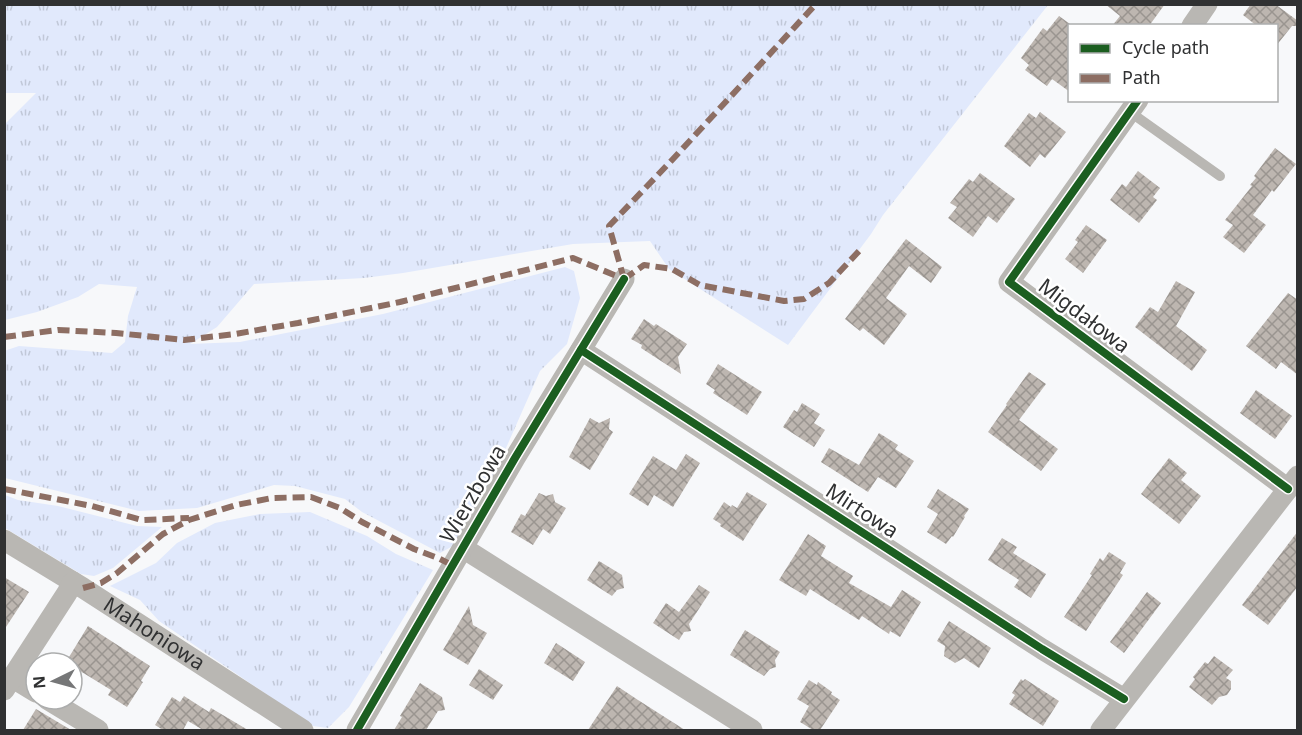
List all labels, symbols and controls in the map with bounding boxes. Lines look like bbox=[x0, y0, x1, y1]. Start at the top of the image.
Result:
legend bbox=[1068, 24, 1278, 102]
text: Cycle path bbox=[1122, 35, 1209, 59]
text: Path bbox=[1122, 65, 1161, 89]
street label: Migdałowa bbox=[1033, 271, 1136, 359]
street label: Wierzbowa bbox=[433, 439, 511, 548]
street label: Mirtowa bbox=[821, 476, 904, 544]
street label: Mahoniowa bbox=[98, 590, 211, 676]
north arrow bbox=[24, 651, 84, 711]
text: N bbox=[28, 675, 51, 690]

